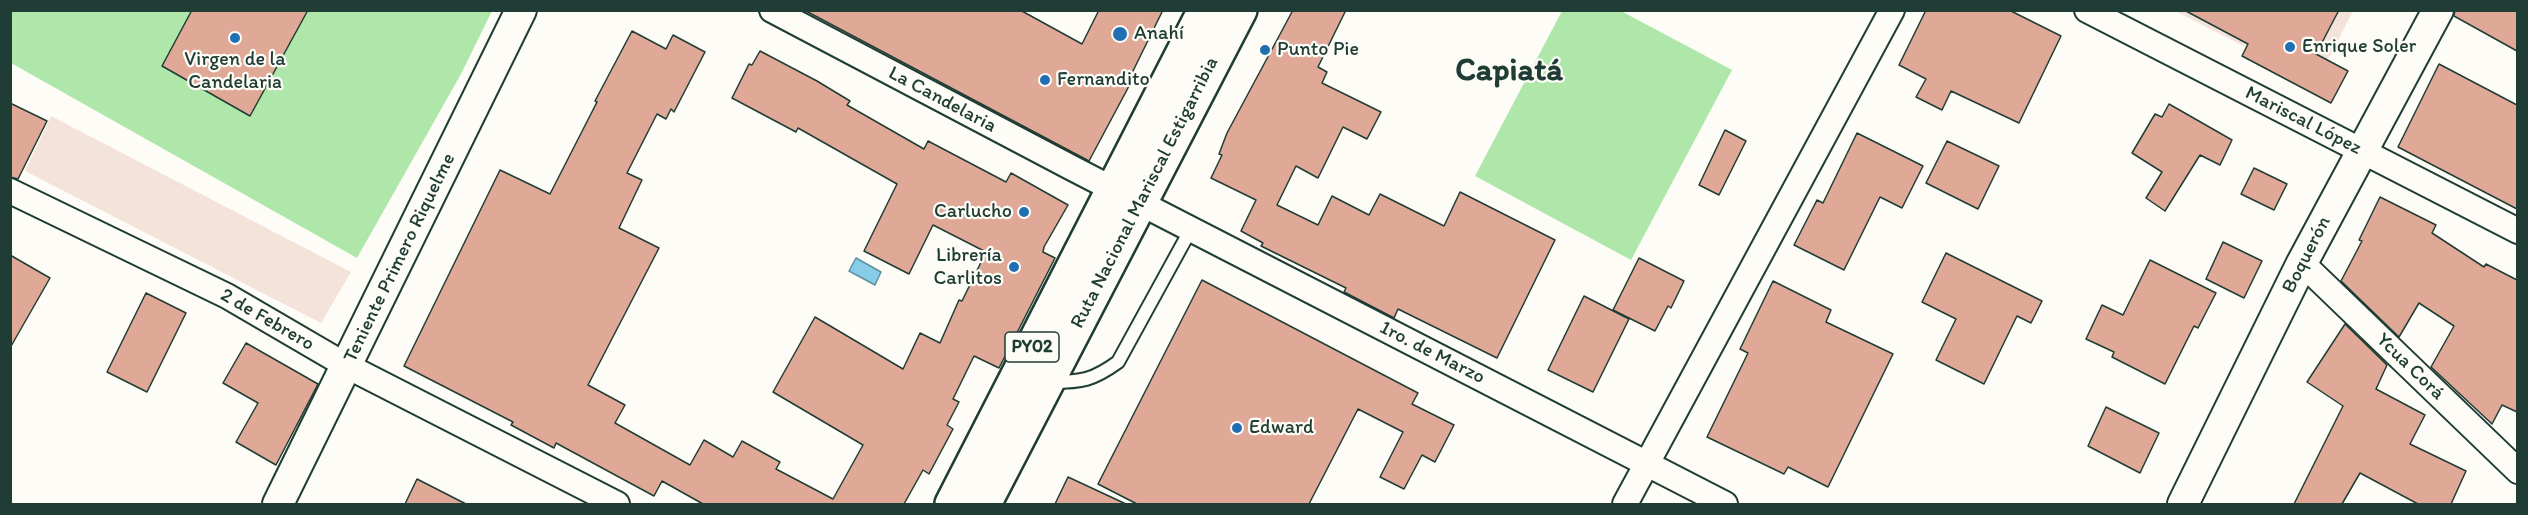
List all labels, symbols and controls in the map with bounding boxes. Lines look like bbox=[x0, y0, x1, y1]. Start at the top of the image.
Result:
place label: Anahí bbox=[1134, 22, 1184, 46]
marker: Anahí bbox=[1111, 25, 1129, 43]
marker: Virgen de la Candelaria bbox=[228, 31, 242, 45]
place label: Enrique Soler bbox=[2302, 35, 2416, 59]
place label: Punto Pie bbox=[1277, 38, 1359, 62]
marker: Enrique Soler bbox=[2283, 40, 2297, 54]
marker: Punto Pie bbox=[1258, 43, 1272, 57]
place label: Virgen de la Candelaria bbox=[184, 48, 286, 95]
street label: Ruta Nacional Mariscal Estigarribia bbox=[1066, 53, 1224, 333]
district label: Capiatá bbox=[1455, 53, 1563, 91]
street label: La Candelaria bbox=[884, 62, 1000, 138]
place label: Fernandito bbox=[1057, 68, 1150, 92]
marker: Fernandito bbox=[1038, 73, 1052, 87]
street label: Mariscal López bbox=[2241, 81, 2365, 161]
street label: Teniente Primero Riquelme bbox=[339, 149, 461, 367]
place label: Carlucho bbox=[934, 200, 1012, 224]
marker: Carlucho bbox=[1017, 205, 1031, 219]
street label: Boquerón bbox=[2277, 213, 2337, 297]
place label: Librería Carlitos bbox=[933, 244, 1002, 291]
marker: Librería Carlitos bbox=[1007, 260, 1021, 274]
street label: 2 de Febrero bbox=[216, 283, 318, 357]
street label: 1ro. de Marzo bbox=[1375, 316, 1489, 390]
street label: Ycua Corá bbox=[2371, 328, 2449, 406]
road number: PY02 bbox=[1005, 332, 1059, 362]
place label: Edward bbox=[1249, 416, 1314, 440]
marker: Edward bbox=[1230, 421, 1244, 435]

